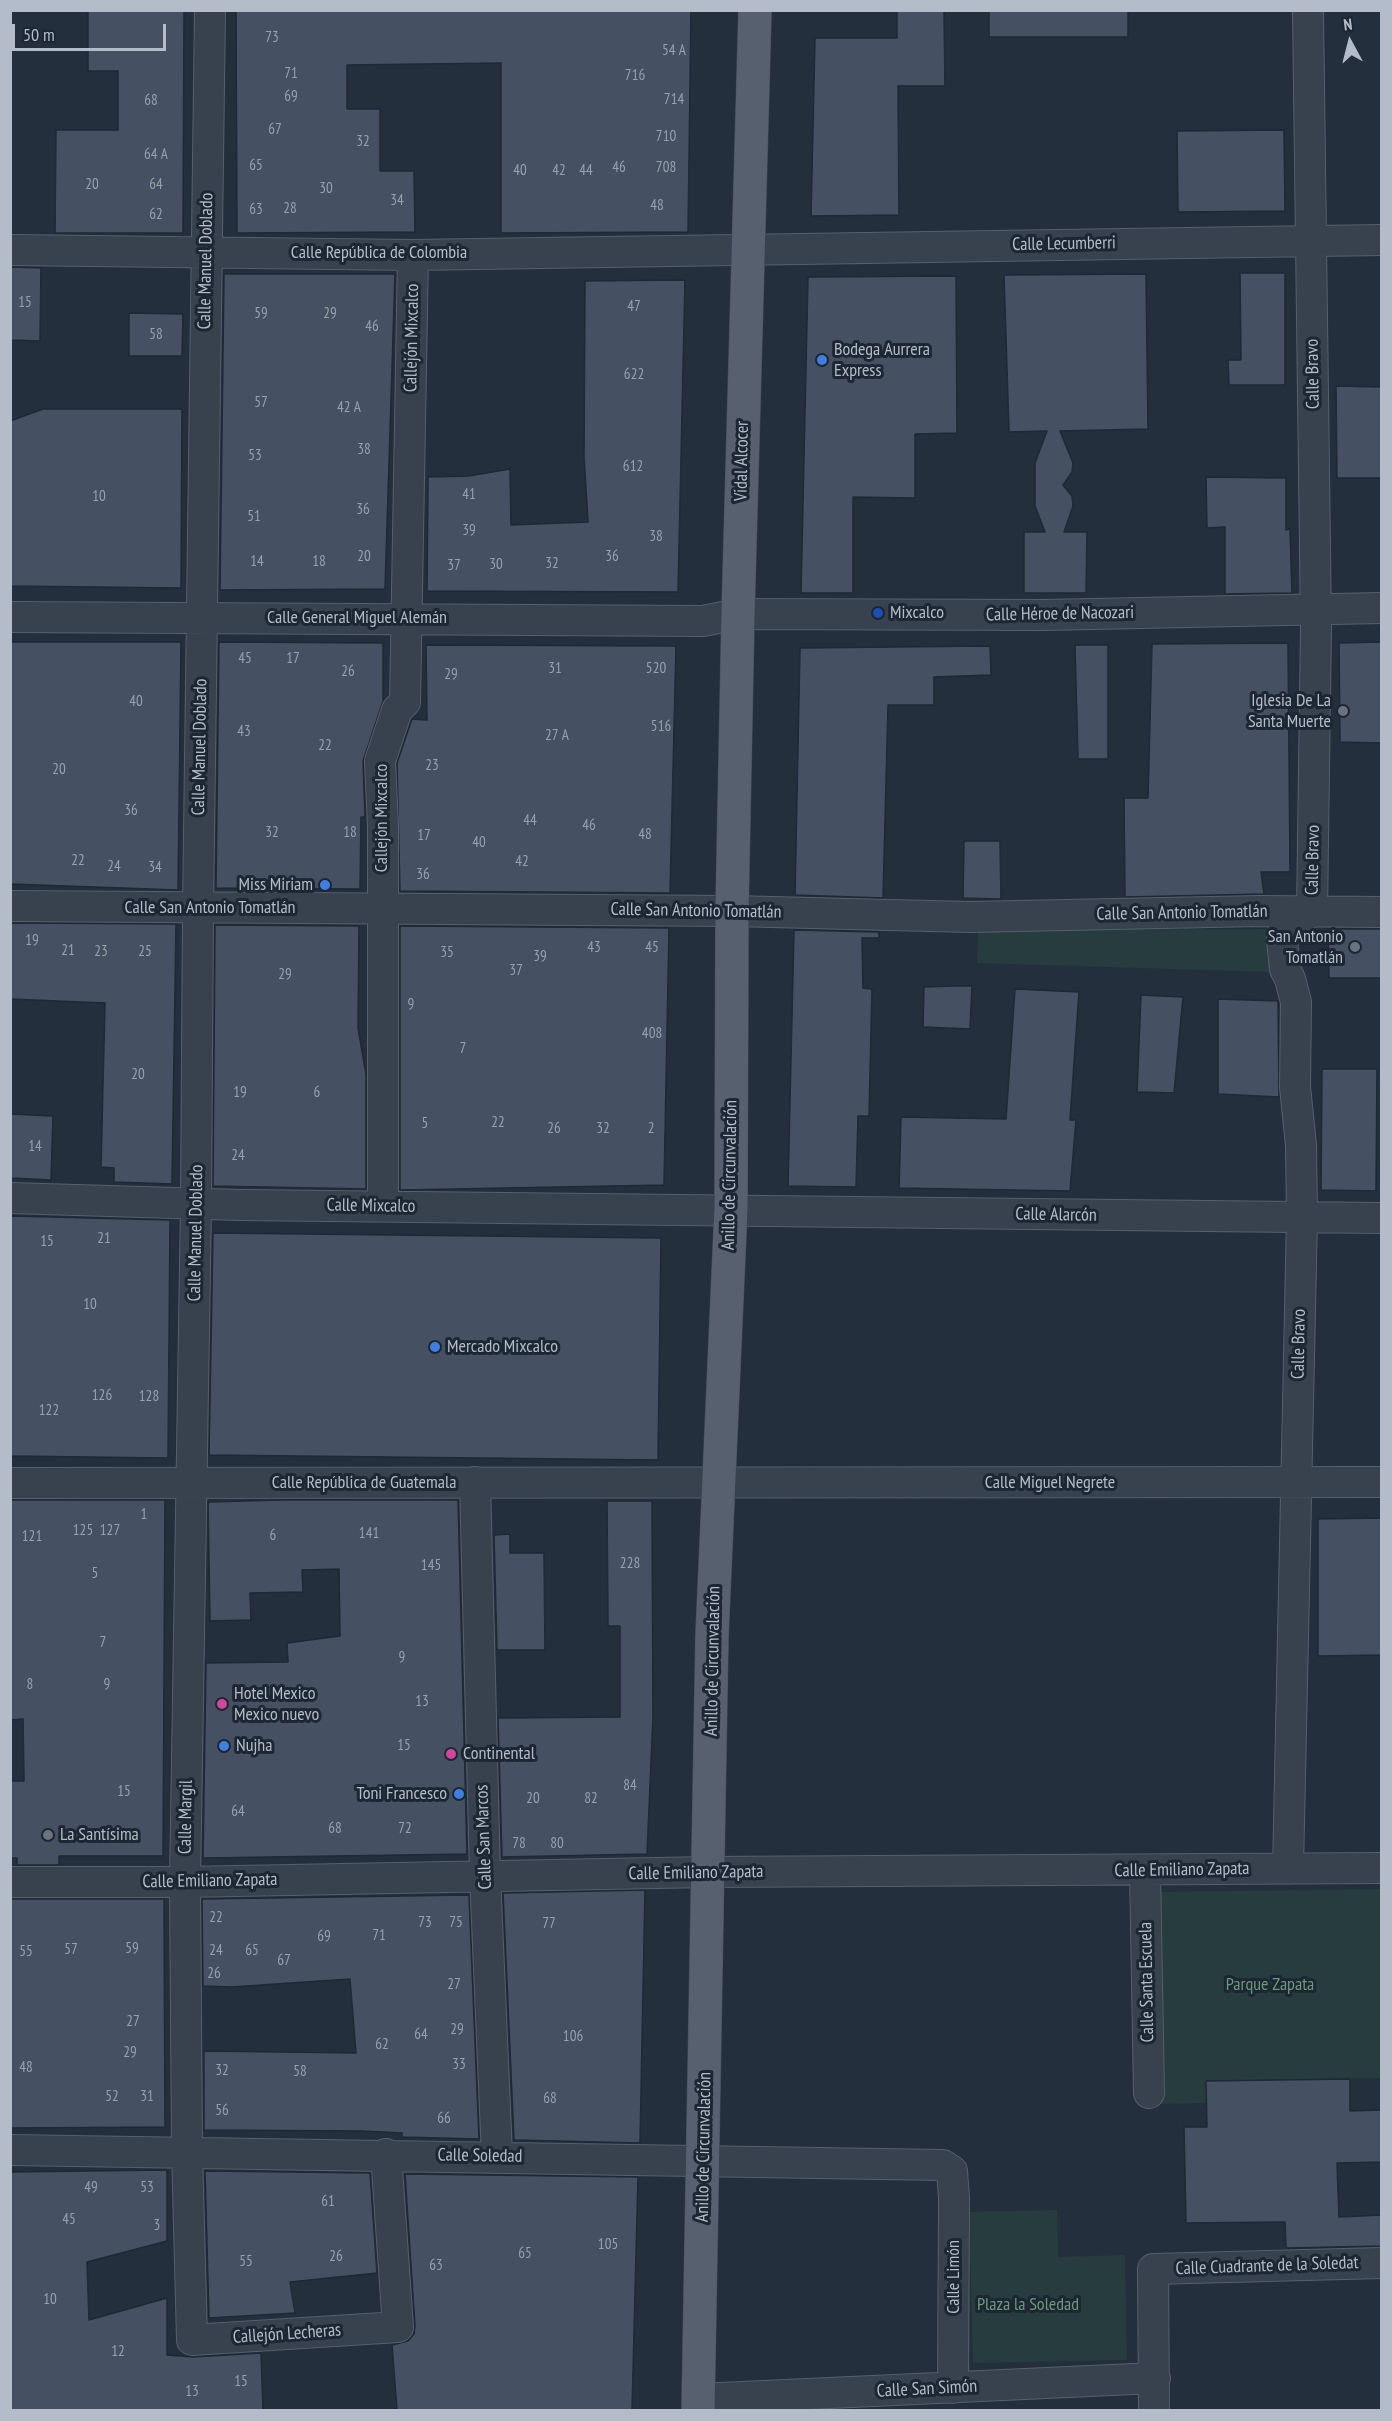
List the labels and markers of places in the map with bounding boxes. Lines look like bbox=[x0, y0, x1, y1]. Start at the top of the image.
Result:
place label: Bodega Aurrera Express bbox=[834, 339, 930, 382]
marker: Bodega Aurrera Express bbox=[815, 353, 829, 367]
place label: Mixcalco bbox=[890, 602, 944, 624]
marker: Mixcalco bbox=[871, 606, 885, 620]
place label: Iglesia De La Santa Muerte bbox=[1248, 690, 1331, 732]
marker: Iglesia De La Santa Muerte bbox=[1336, 704, 1350, 718]
place label: Miss Miriam bbox=[239, 874, 313, 896]
marker: Miss Miriam bbox=[318, 878, 332, 892]
place label: San Antonio Tomatlán bbox=[1268, 926, 1343, 968]
marker: San Antonio Tomatlán bbox=[1348, 940, 1362, 954]
place label: Mercado Mixcalco bbox=[447, 1336, 558, 1358]
marker: Mercado Mixcalco bbox=[428, 1340, 442, 1354]
place label: Hotel Mexico Mexico nuevo bbox=[234, 1683, 319, 1726]
marker: Hotel Mexico Mexico nuevo bbox=[215, 1697, 229, 1711]
place label: Nujha bbox=[236, 1735, 272, 1757]
marker: Nujha bbox=[217, 1739, 231, 1753]
place label: Continental bbox=[463, 1743, 535, 1765]
marker: Continental bbox=[444, 1747, 458, 1761]
place label: Toni Francesco bbox=[356, 1783, 447, 1805]
marker: Toni Francesco bbox=[452, 1787, 466, 1801]
place label: La Santísima bbox=[60, 1824, 139, 1846]
marker: La Santísima bbox=[41, 1828, 55, 1842]

